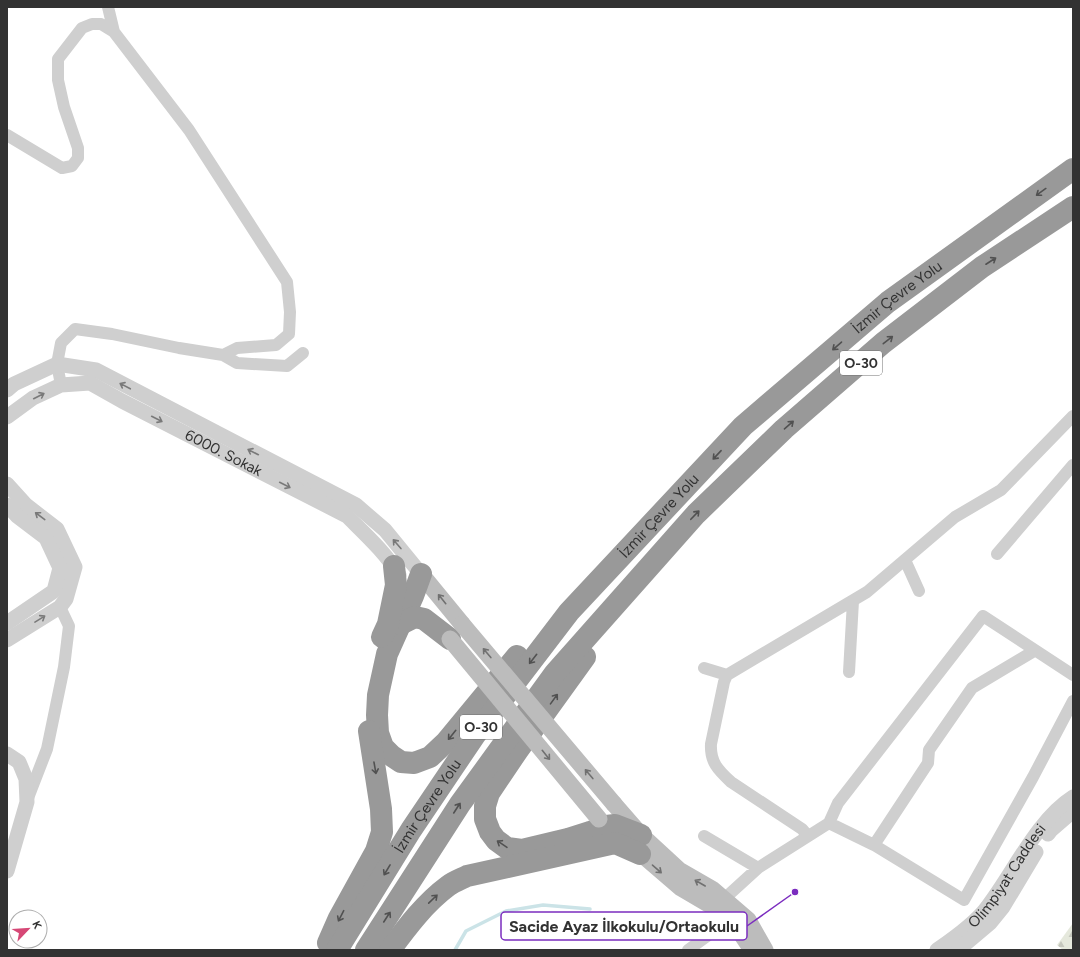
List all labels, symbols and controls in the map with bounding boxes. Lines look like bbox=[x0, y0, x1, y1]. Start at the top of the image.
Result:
one-way arrow bbox=[1036, 188, 1047, 196]
street label: İzmir Çevre Yolu bbox=[849, 257, 946, 338]
one-way arrow bbox=[985, 257, 996, 265]
one-way arrow bbox=[882, 335, 893, 344]
one-way arrow bbox=[832, 341, 842, 350]
road number: O-30 bbox=[840, 351, 882, 375]
one-way arrow bbox=[119, 382, 131, 389]
one-way arrow bbox=[33, 391, 45, 399]
one-way arrow bbox=[151, 416, 163, 423]
one-way arrow bbox=[784, 420, 794, 429]
street label: 6000. Sokak bbox=[182, 426, 266, 480]
one-way arrow bbox=[247, 448, 259, 455]
one-way arrow bbox=[712, 449, 721, 460]
street label: İzmir Çevre Yolu bbox=[615, 470, 703, 562]
one-way arrow bbox=[279, 481, 291, 489]
one-way arrow bbox=[691, 510, 700, 520]
one-way arrow bbox=[35, 512, 46, 520]
one-way arrow bbox=[392, 538, 401, 549]
one-way arrow bbox=[437, 594, 446, 605]
one-way arrow bbox=[34, 615, 46, 623]
one-way arrow bbox=[482, 648, 491, 659]
one-way arrow bbox=[529, 654, 537, 665]
one-way arrow bbox=[550, 694, 559, 705]
road number: O-30 bbox=[460, 715, 502, 739]
one-way arrow bbox=[448, 730, 456, 741]
one-way arrow bbox=[542, 750, 551, 760]
street label: İzmir Çevre Yolu bbox=[390, 756, 465, 856]
one-way arrow bbox=[371, 762, 379, 775]
one-way arrow bbox=[584, 768, 593, 779]
one-way arrow bbox=[454, 802, 462, 814]
street label: Olimpiyat Caddesi bbox=[964, 820, 1049, 932]
one-way arrow bbox=[497, 840, 508, 848]
one-way arrow bbox=[383, 864, 391, 876]
one-way arrow bbox=[652, 864, 662, 873]
one-way arrow bbox=[695, 878, 707, 886]
one-way arrow bbox=[428, 894, 438, 904]
north arrow bbox=[8, 909, 48, 949]
one-way arrow bbox=[337, 910, 344, 922]
one-way arrow bbox=[383, 912, 391, 923]
callout: Sacide Ayaz İlkokulu/Ortaokulu bbox=[501, 912, 747, 940]
text: Sacide Ayaz İlkokulu/Ortaokulu bbox=[509, 917, 739, 936]
text: K bbox=[29, 919, 44, 932]

